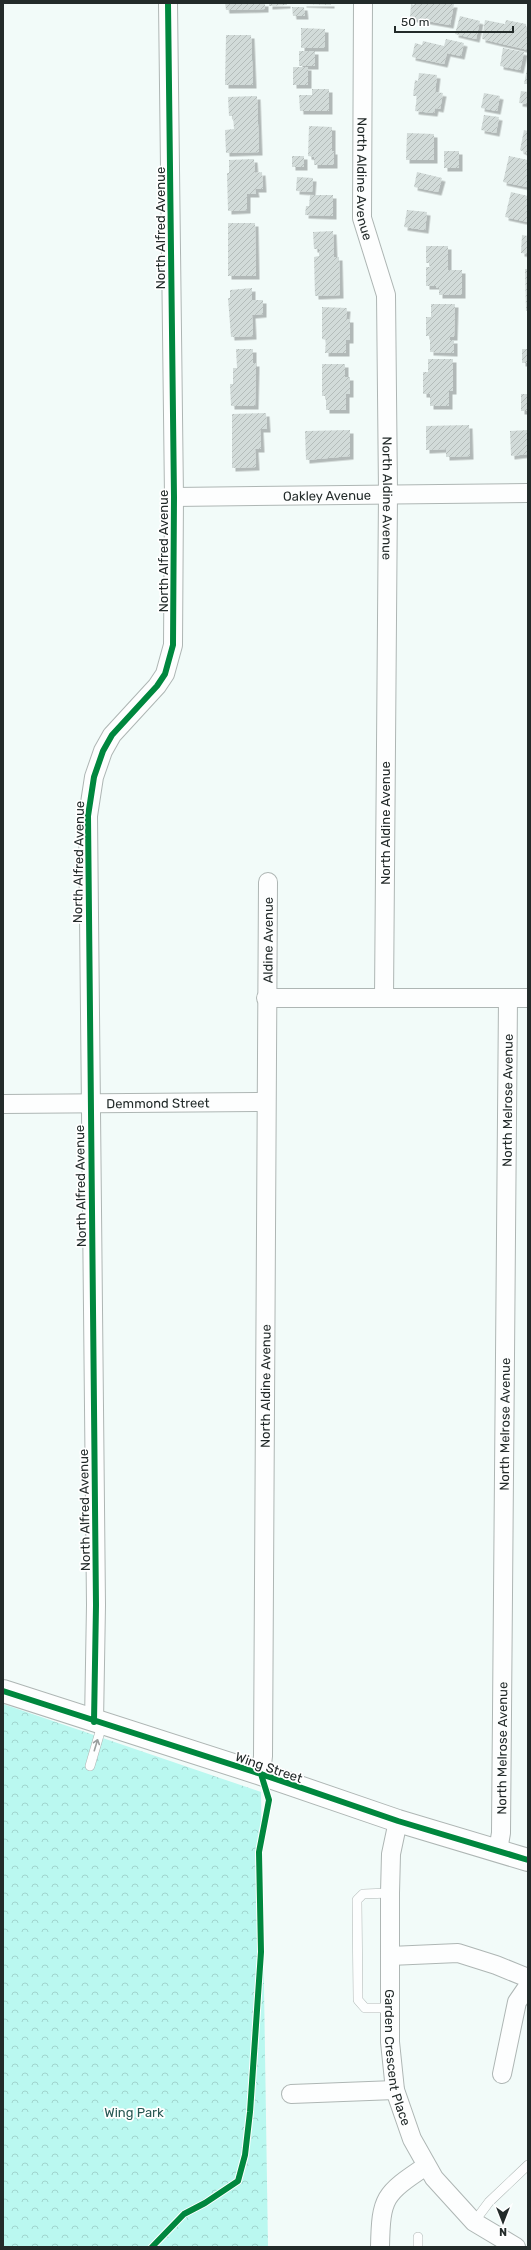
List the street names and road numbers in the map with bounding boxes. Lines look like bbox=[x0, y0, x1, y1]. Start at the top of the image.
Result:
street label: North Aldine Avenue bbox=[354, 117, 375, 242]
street label: North Alfred Avenue bbox=[153, 167, 168, 289]
street label: North Aldine Avenue bbox=[379, 436, 395, 560]
street label: Oakley Avenue bbox=[283, 488, 371, 504]
street label: North Alfred Avenue bbox=[156, 490, 171, 612]
street label: North Aldine Avenue bbox=[378, 761, 393, 885]
street label: North Alfred Avenue bbox=[70, 801, 87, 923]
street label: Aldine Avenue bbox=[260, 897, 276, 983]
street label: North Melrose Avenue bbox=[500, 1034, 516, 1167]
street label: Demmond Street bbox=[106, 1095, 210, 1111]
street label: North Alfred Avenue bbox=[72, 1125, 89, 1247]
street label: North Aldine Avenue bbox=[258, 1324, 273, 1448]
street label: North Melrose Avenue bbox=[497, 1358, 513, 1491]
street label: North Alfred Avenue bbox=[76, 1449, 93, 1571]
street label: North Melrose Avenue bbox=[494, 1682, 510, 1815]
street label: Wing Street bbox=[233, 1749, 304, 1787]
street label: Garden Crescent Place bbox=[382, 1989, 414, 2128]

